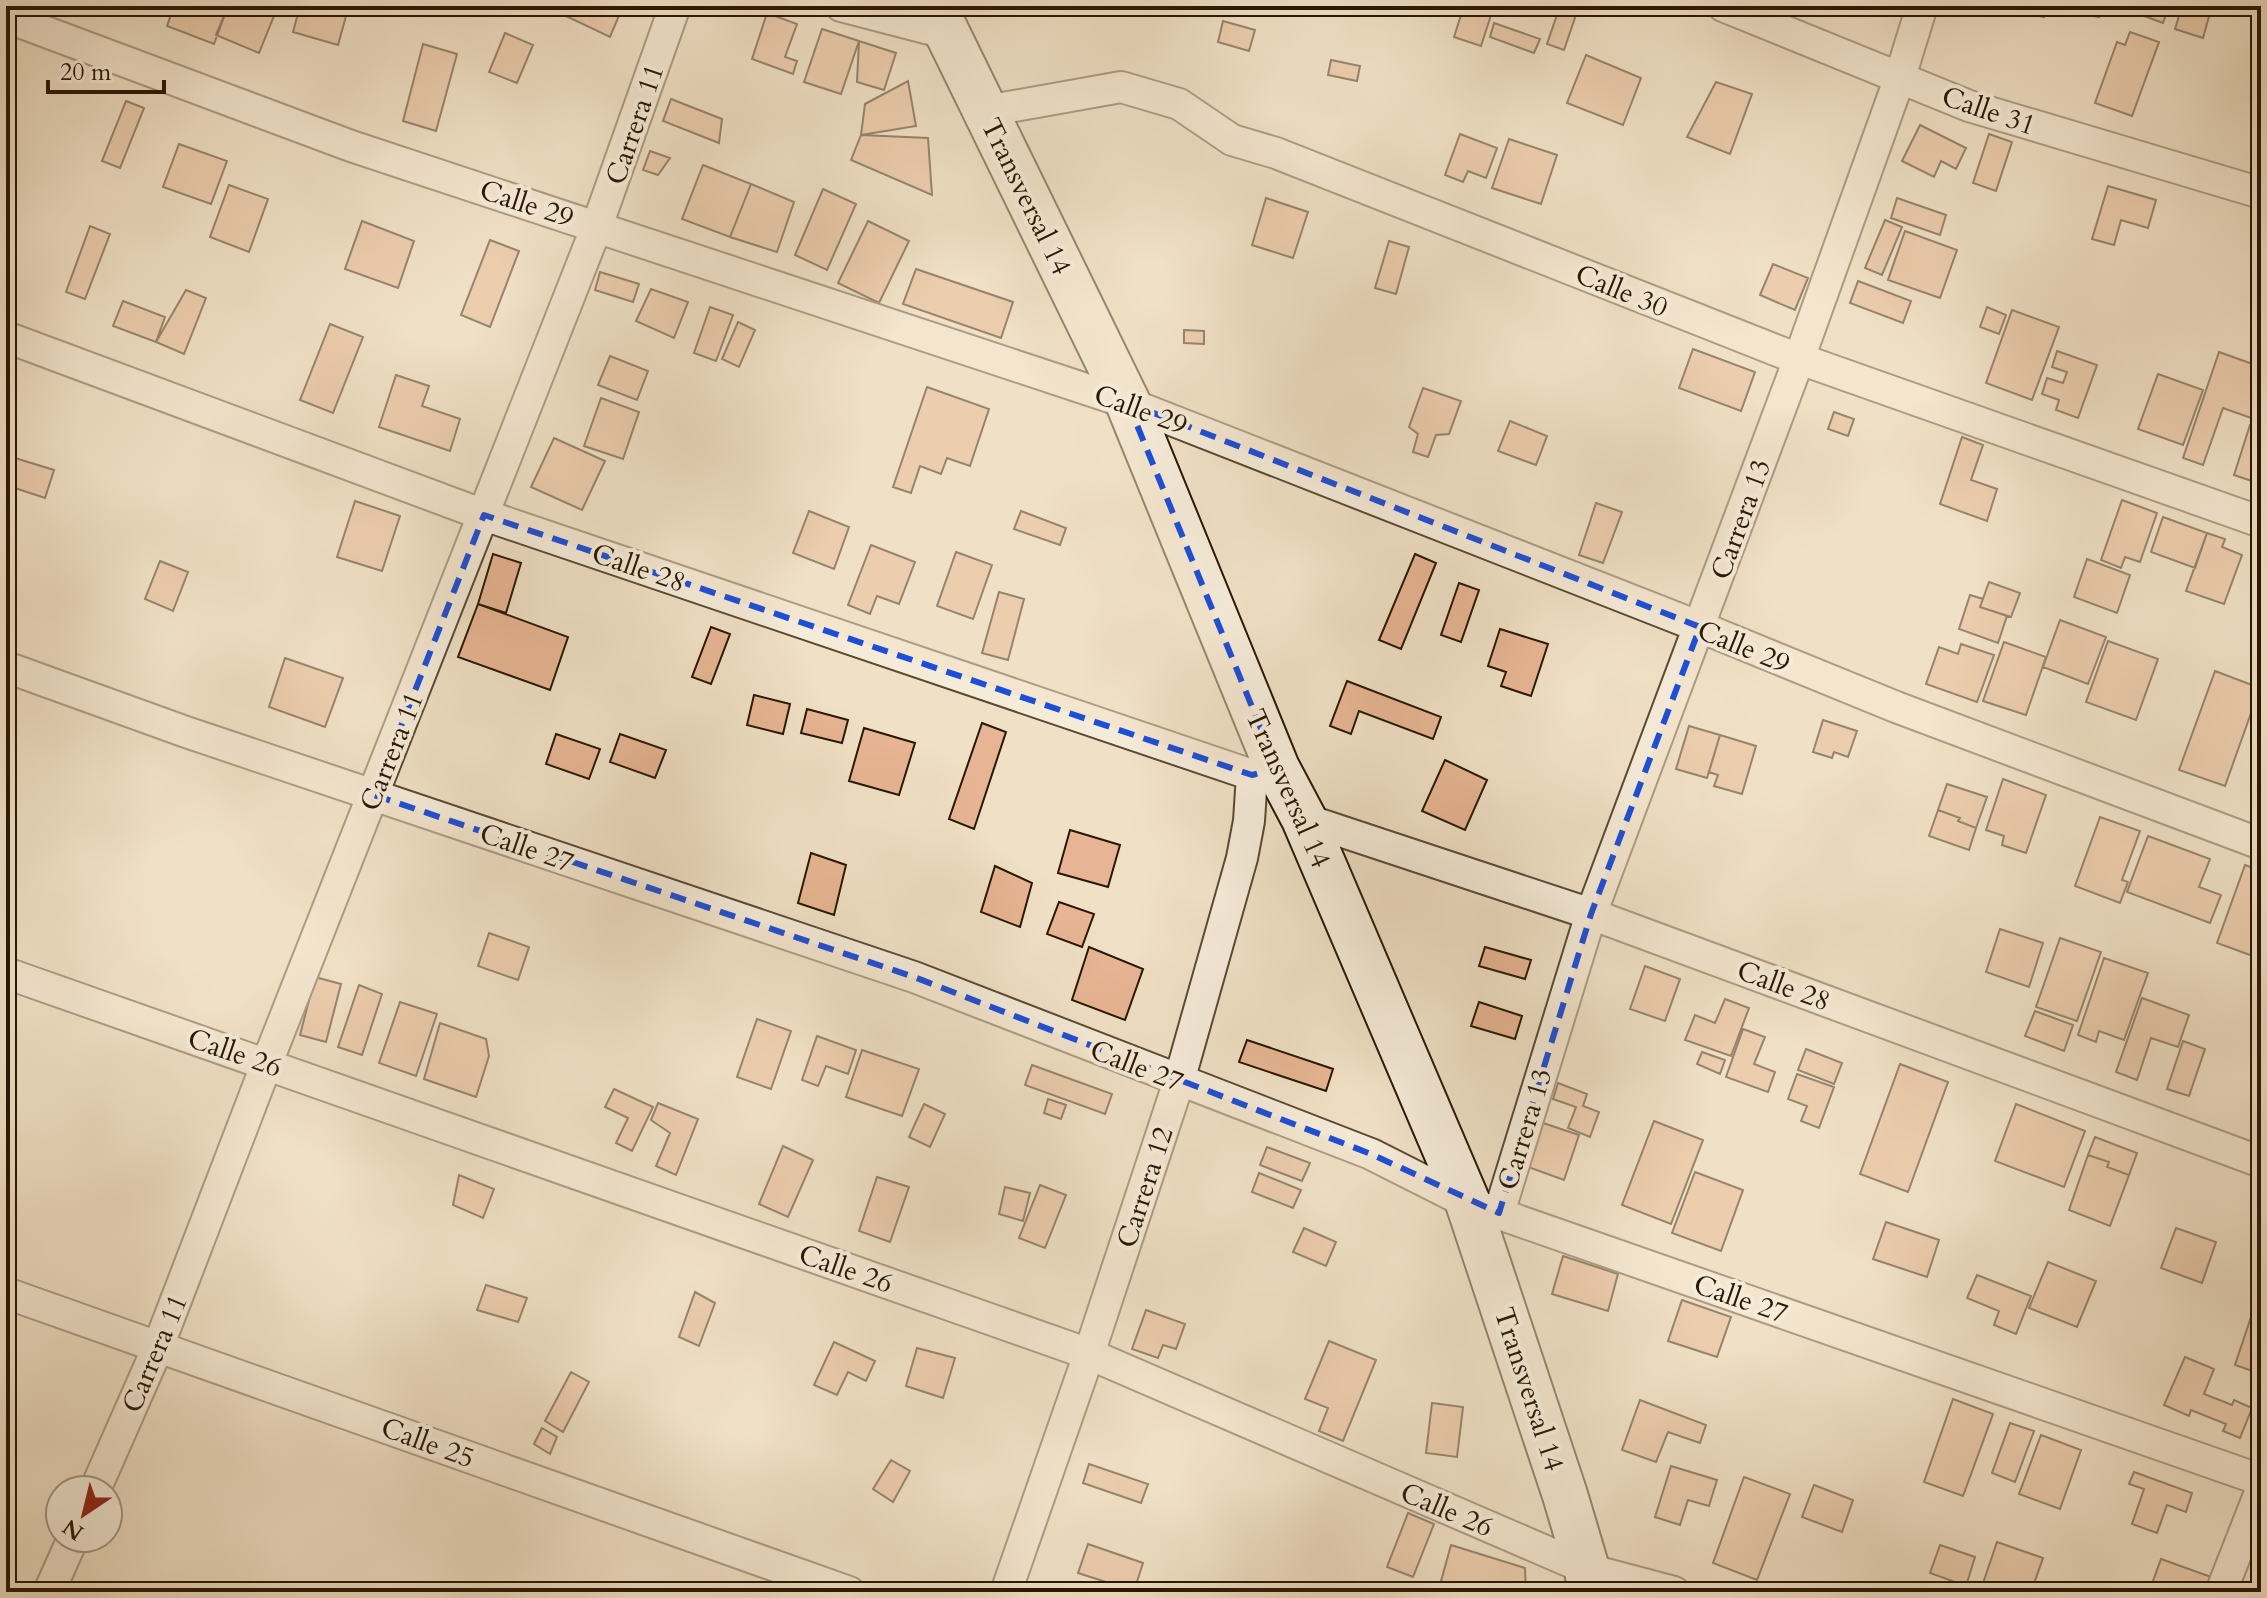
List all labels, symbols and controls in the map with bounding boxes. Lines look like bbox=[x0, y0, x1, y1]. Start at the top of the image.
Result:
scale bar bbox=[48, 44, 164, 94]
text: 20 m bbox=[60, 56, 112, 89]
street label: Carrera 11 bbox=[597, 59, 673, 190]
street label: Calle 31 bbox=[1937, 77, 2041, 145]
street label: Transversal 14 bbox=[972, 112, 1080, 281]
street label: Calle 29 bbox=[475, 171, 579, 237]
street label: Calle 30 bbox=[1570, 255, 1674, 327]
street label: Calle 29 bbox=[1089, 376, 1193, 444]
street label: Carrera 13 bbox=[1702, 454, 1780, 585]
street label: Calle 28 bbox=[587, 534, 691, 602]
street label: Calle 29 bbox=[1692, 611, 1796, 683]
street label: Carrera 11 bbox=[351, 686, 433, 817]
street label: Transversal 14 bbox=[1236, 703, 1340, 874]
street label: Calle 27 bbox=[475, 814, 579, 882]
street label: Calle 28 bbox=[1732, 952, 1836, 1020]
street label: Calle 26 bbox=[183, 1019, 287, 1087]
street label: Calle 27 bbox=[1085, 1031, 1189, 1101]
street label: Carrera 13 bbox=[1488, 1064, 1561, 1195]
street label: Carrera 12 bbox=[1108, 1122, 1182, 1253]
street label: Calle 26 bbox=[794, 1235, 898, 1303]
street label: Calle 27 bbox=[1689, 1265, 1793, 1333]
street label: Carrera 11 bbox=[113, 1288, 197, 1418]
street label: Transversal 14 bbox=[1485, 1303, 1573, 1476]
street label: Calle 25 bbox=[376, 1409, 480, 1477]
north arrow bbox=[44, 1474, 124, 1554]
street label: Calle 26 bbox=[1395, 1474, 1499, 1546]
text: N bbox=[57, 1512, 90, 1547]

